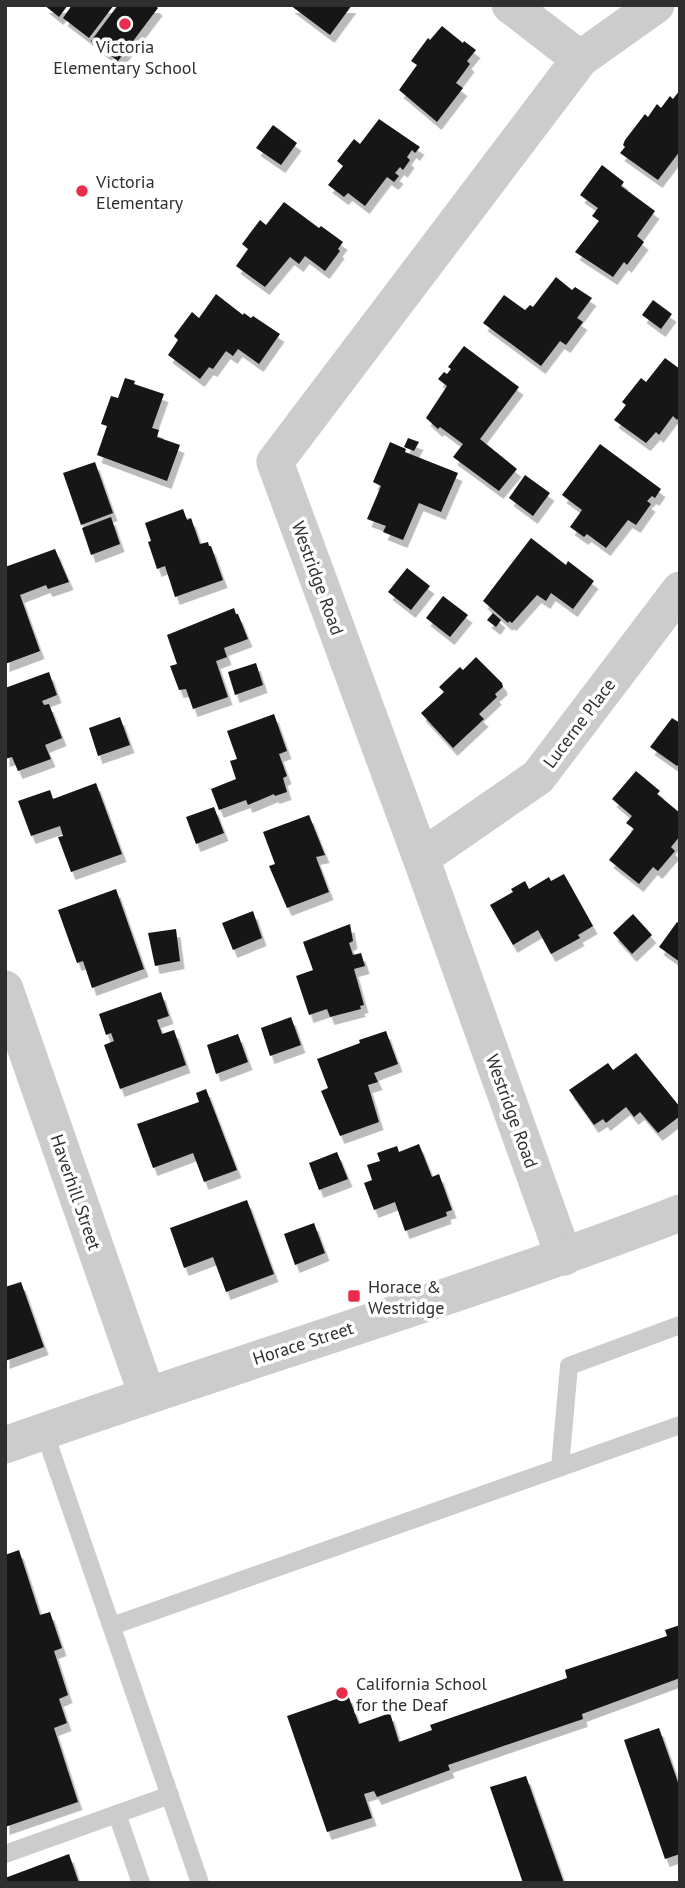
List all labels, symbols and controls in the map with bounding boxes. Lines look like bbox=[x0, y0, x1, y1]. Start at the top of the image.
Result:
marker: Victoria Elementary School bbox=[117, 16, 133, 32]
place label: Victoria Elementary School bbox=[53, 35, 197, 79]
place label: Victoria Elementary bbox=[95, 170, 184, 214]
marker: Victoria Elementary bbox=[74, 183, 90, 199]
street label: Westridge Road bbox=[287, 518, 349, 638]
street label: Lucerne Place bbox=[538, 674, 620, 772]
street label: Westridge Road bbox=[481, 1051, 543, 1171]
street label: Haverhill Street bbox=[45, 1131, 107, 1253]
place label: Horace & Westridge bbox=[368, 1275, 444, 1319]
marker: Horace & Westridge bbox=[346, 1288, 362, 1304]
street label: Horace Street bbox=[250, 1316, 356, 1370]
place label: California School for the Deaf bbox=[356, 1672, 488, 1716]
marker: California School for the Deaf bbox=[334, 1685, 350, 1701]

